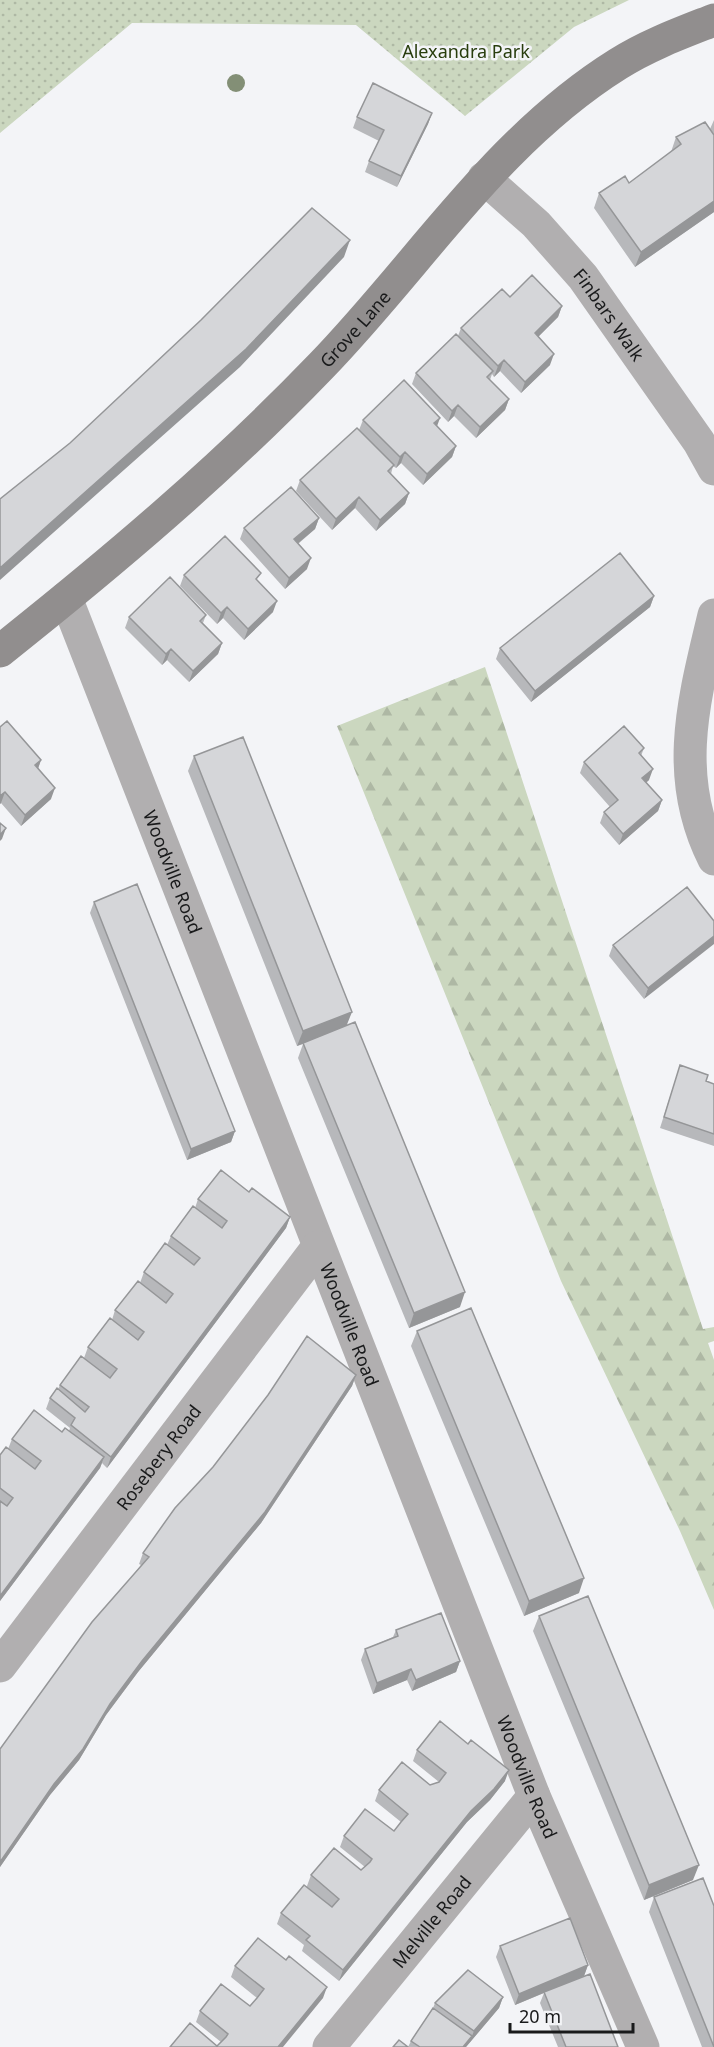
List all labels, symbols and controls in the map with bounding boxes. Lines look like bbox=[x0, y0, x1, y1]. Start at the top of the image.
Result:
park label: Alexandra Park bbox=[402, 39, 530, 63]
street label: Finbars Walk bbox=[569, 263, 650, 366]
street label: Grove Lane bbox=[314, 285, 396, 372]
street label: Woodville Road bbox=[138, 807, 208, 937]
street label: Woodville Road bbox=[315, 1259, 385, 1390]
street label: Rosebery Road bbox=[111, 1400, 206, 1515]
street label: Woodville Road bbox=[492, 1712, 563, 1842]
street label: Melville Road bbox=[387, 1870, 476, 1973]
scale bar bbox=[510, 1996, 633, 2034]
text: 20 m bbox=[519, 2004, 561, 2028]

